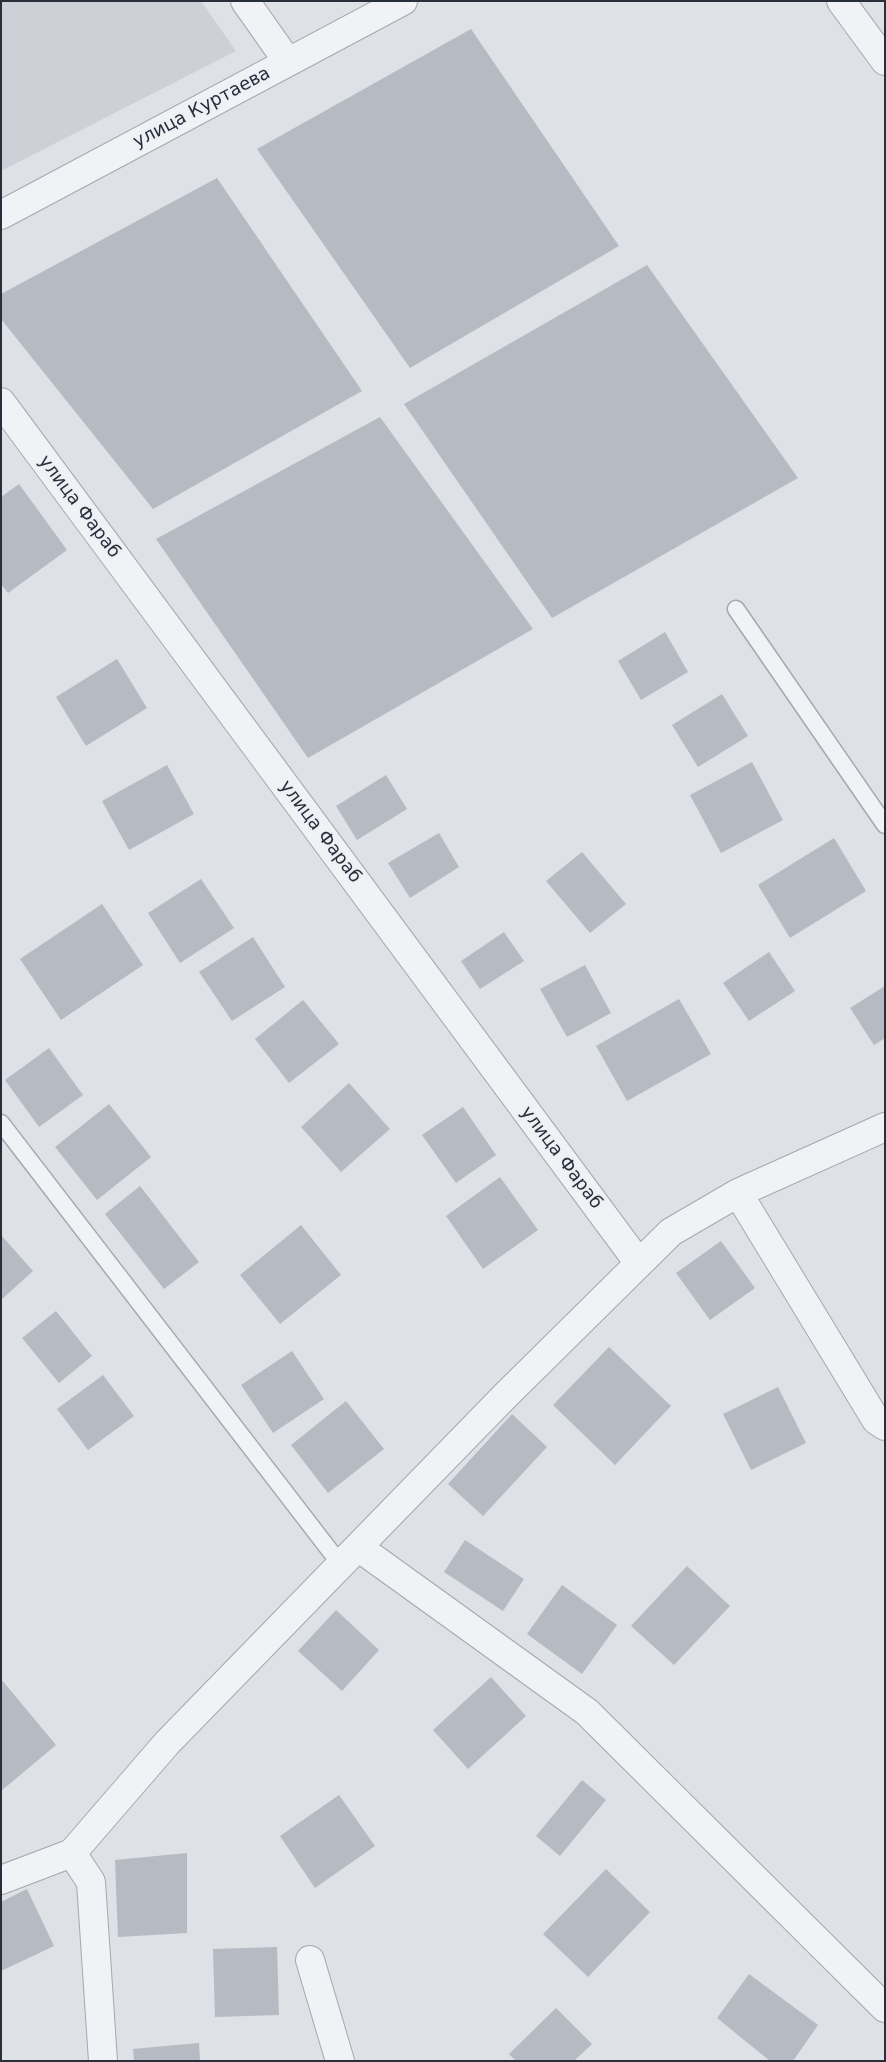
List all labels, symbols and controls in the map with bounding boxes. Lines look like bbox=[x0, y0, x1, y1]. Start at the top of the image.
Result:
street label: улица Куртаева bbox=[130, 63, 274, 153]
street label: улица Фараб bbox=[33, 451, 125, 563]
street label: улица Фараб bbox=[274, 776, 366, 888]
street label: улица Фараб bbox=[515, 1102, 607, 1214]

